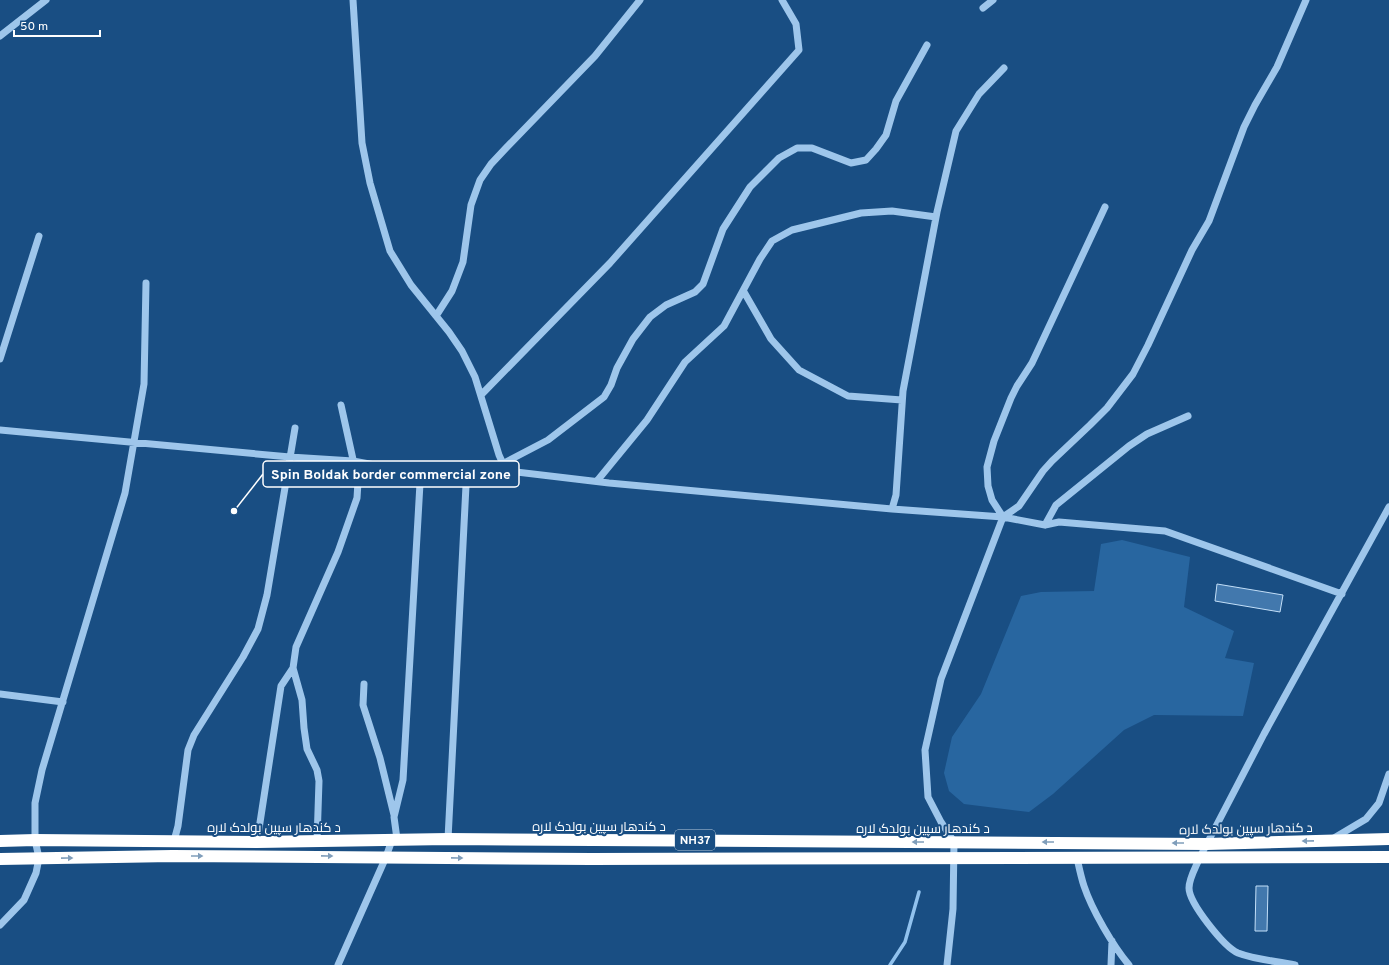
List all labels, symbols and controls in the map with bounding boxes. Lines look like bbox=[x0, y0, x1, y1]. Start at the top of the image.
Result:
scale bar bbox=[14, 12, 100, 38]
text: 50 m bbox=[20, 19, 48, 35]
callout: Spin Boldak border commercial zone bbox=[263, 461, 519, 487]
text: Spin Boldak border commercial zone bbox=[271, 467, 511, 484]
street label: د کندهار سپین بولدک لاره bbox=[532, 820, 666, 836]
street label: د کندهار سپین بولدک لاره bbox=[207, 821, 341, 837]
street label: د کندهار سپین بولدک لاره bbox=[1179, 821, 1313, 839]
street label: د کندهار سپین بولدک لاره bbox=[856, 822, 990, 838]
road number: NH37 bbox=[675, 830, 715, 850]
one-way arrow bbox=[1301, 838, 1314, 844]
one-way arrow bbox=[911, 839, 924, 845]
one-way arrow bbox=[1042, 839, 1054, 846]
one-way arrow bbox=[1171, 840, 1184, 846]
one-way arrow bbox=[191, 853, 204, 859]
one-way arrow bbox=[321, 853, 333, 860]
one-way arrow bbox=[61, 854, 73, 861]
one-way arrow bbox=[451, 855, 464, 861]

